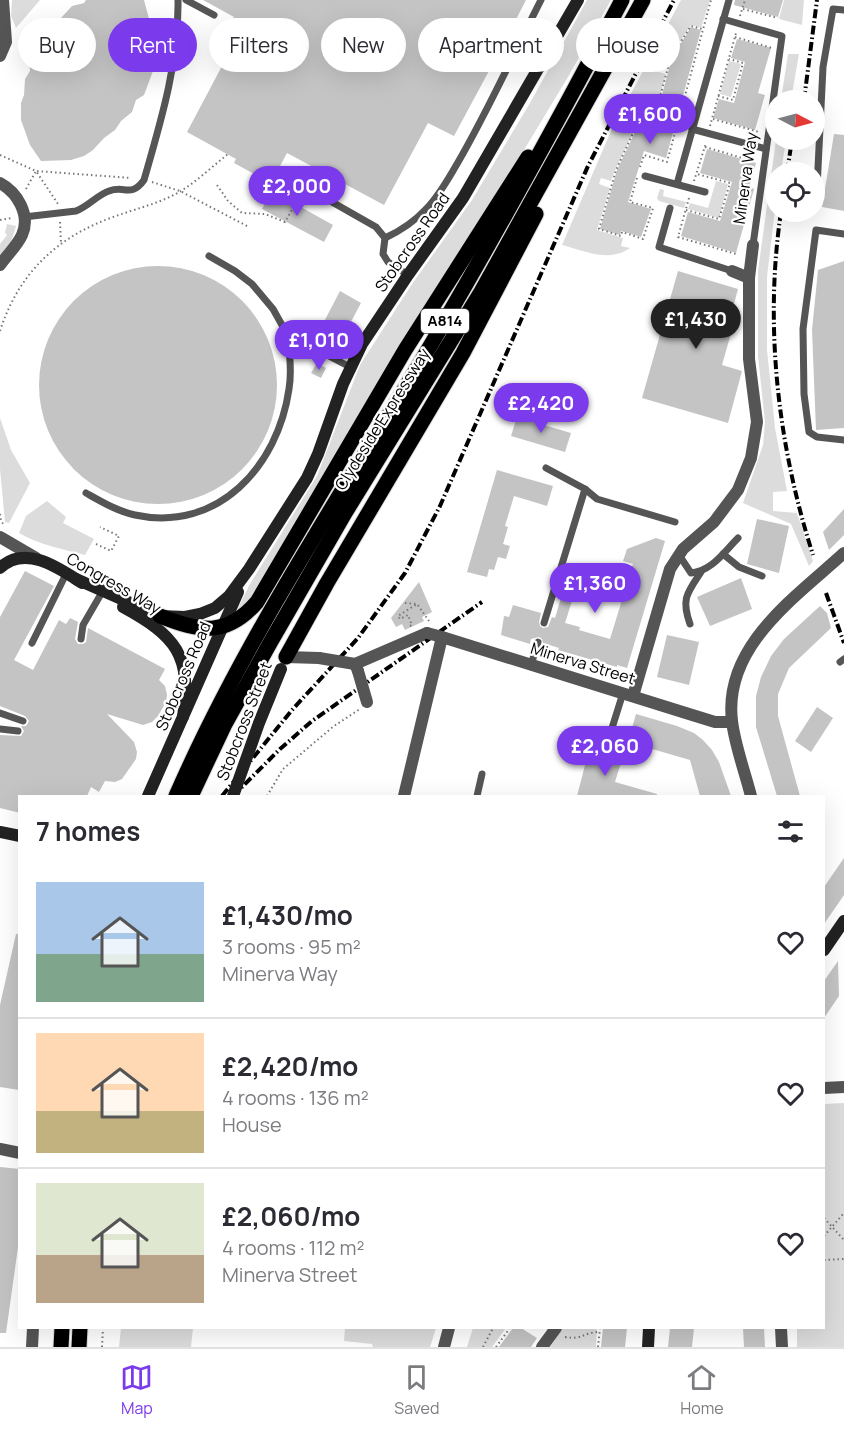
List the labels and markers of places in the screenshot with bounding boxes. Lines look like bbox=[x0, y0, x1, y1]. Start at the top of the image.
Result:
pin: £1,600 bbox=[601, 94, 699, 145]
pin: £2,000 bbox=[248, 166, 346, 217]
pin: £1,430 bbox=[647, 299, 745, 350]
pin: £1,010 bbox=[270, 320, 368, 371]
pin: £2,420 bbox=[492, 383, 590, 434]
pin: £1,360 bbox=[546, 563, 644, 614]
pin: £2,060 bbox=[556, 726, 654, 777]

